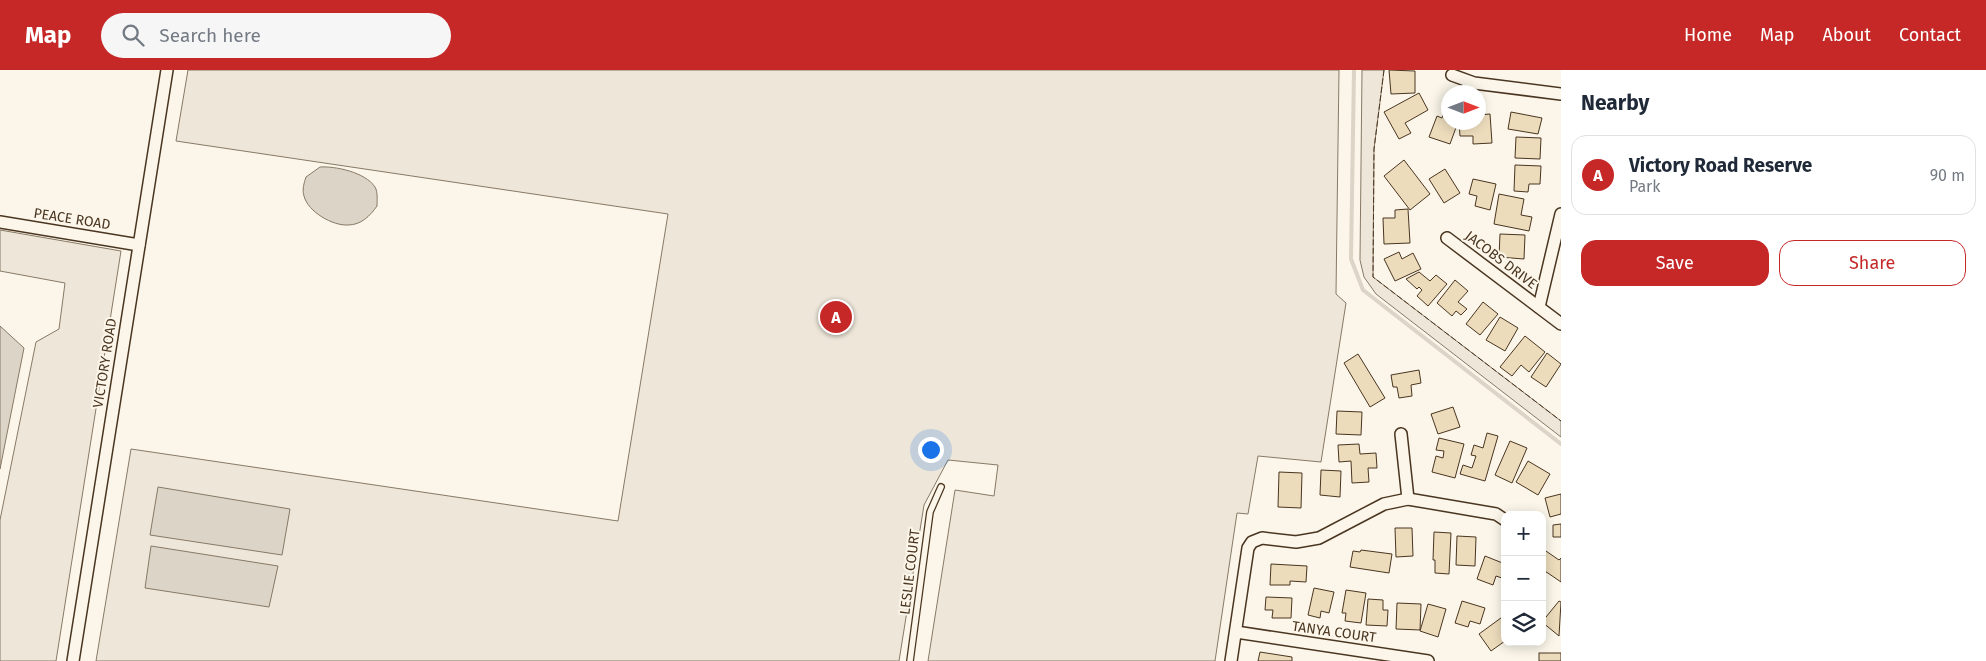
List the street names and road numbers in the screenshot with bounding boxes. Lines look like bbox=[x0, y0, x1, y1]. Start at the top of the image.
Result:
street label: PEACE ROAD bbox=[32, 205, 112, 233]
street label: JACOBS DRIVE bbox=[1462, 227, 1540, 293]
street label: VICTORY ROAD bbox=[90, 317, 120, 409]
street label: LESLIE COURT bbox=[896, 527, 924, 616]
street label: TANYA COURT bbox=[1291, 618, 1378, 646]

